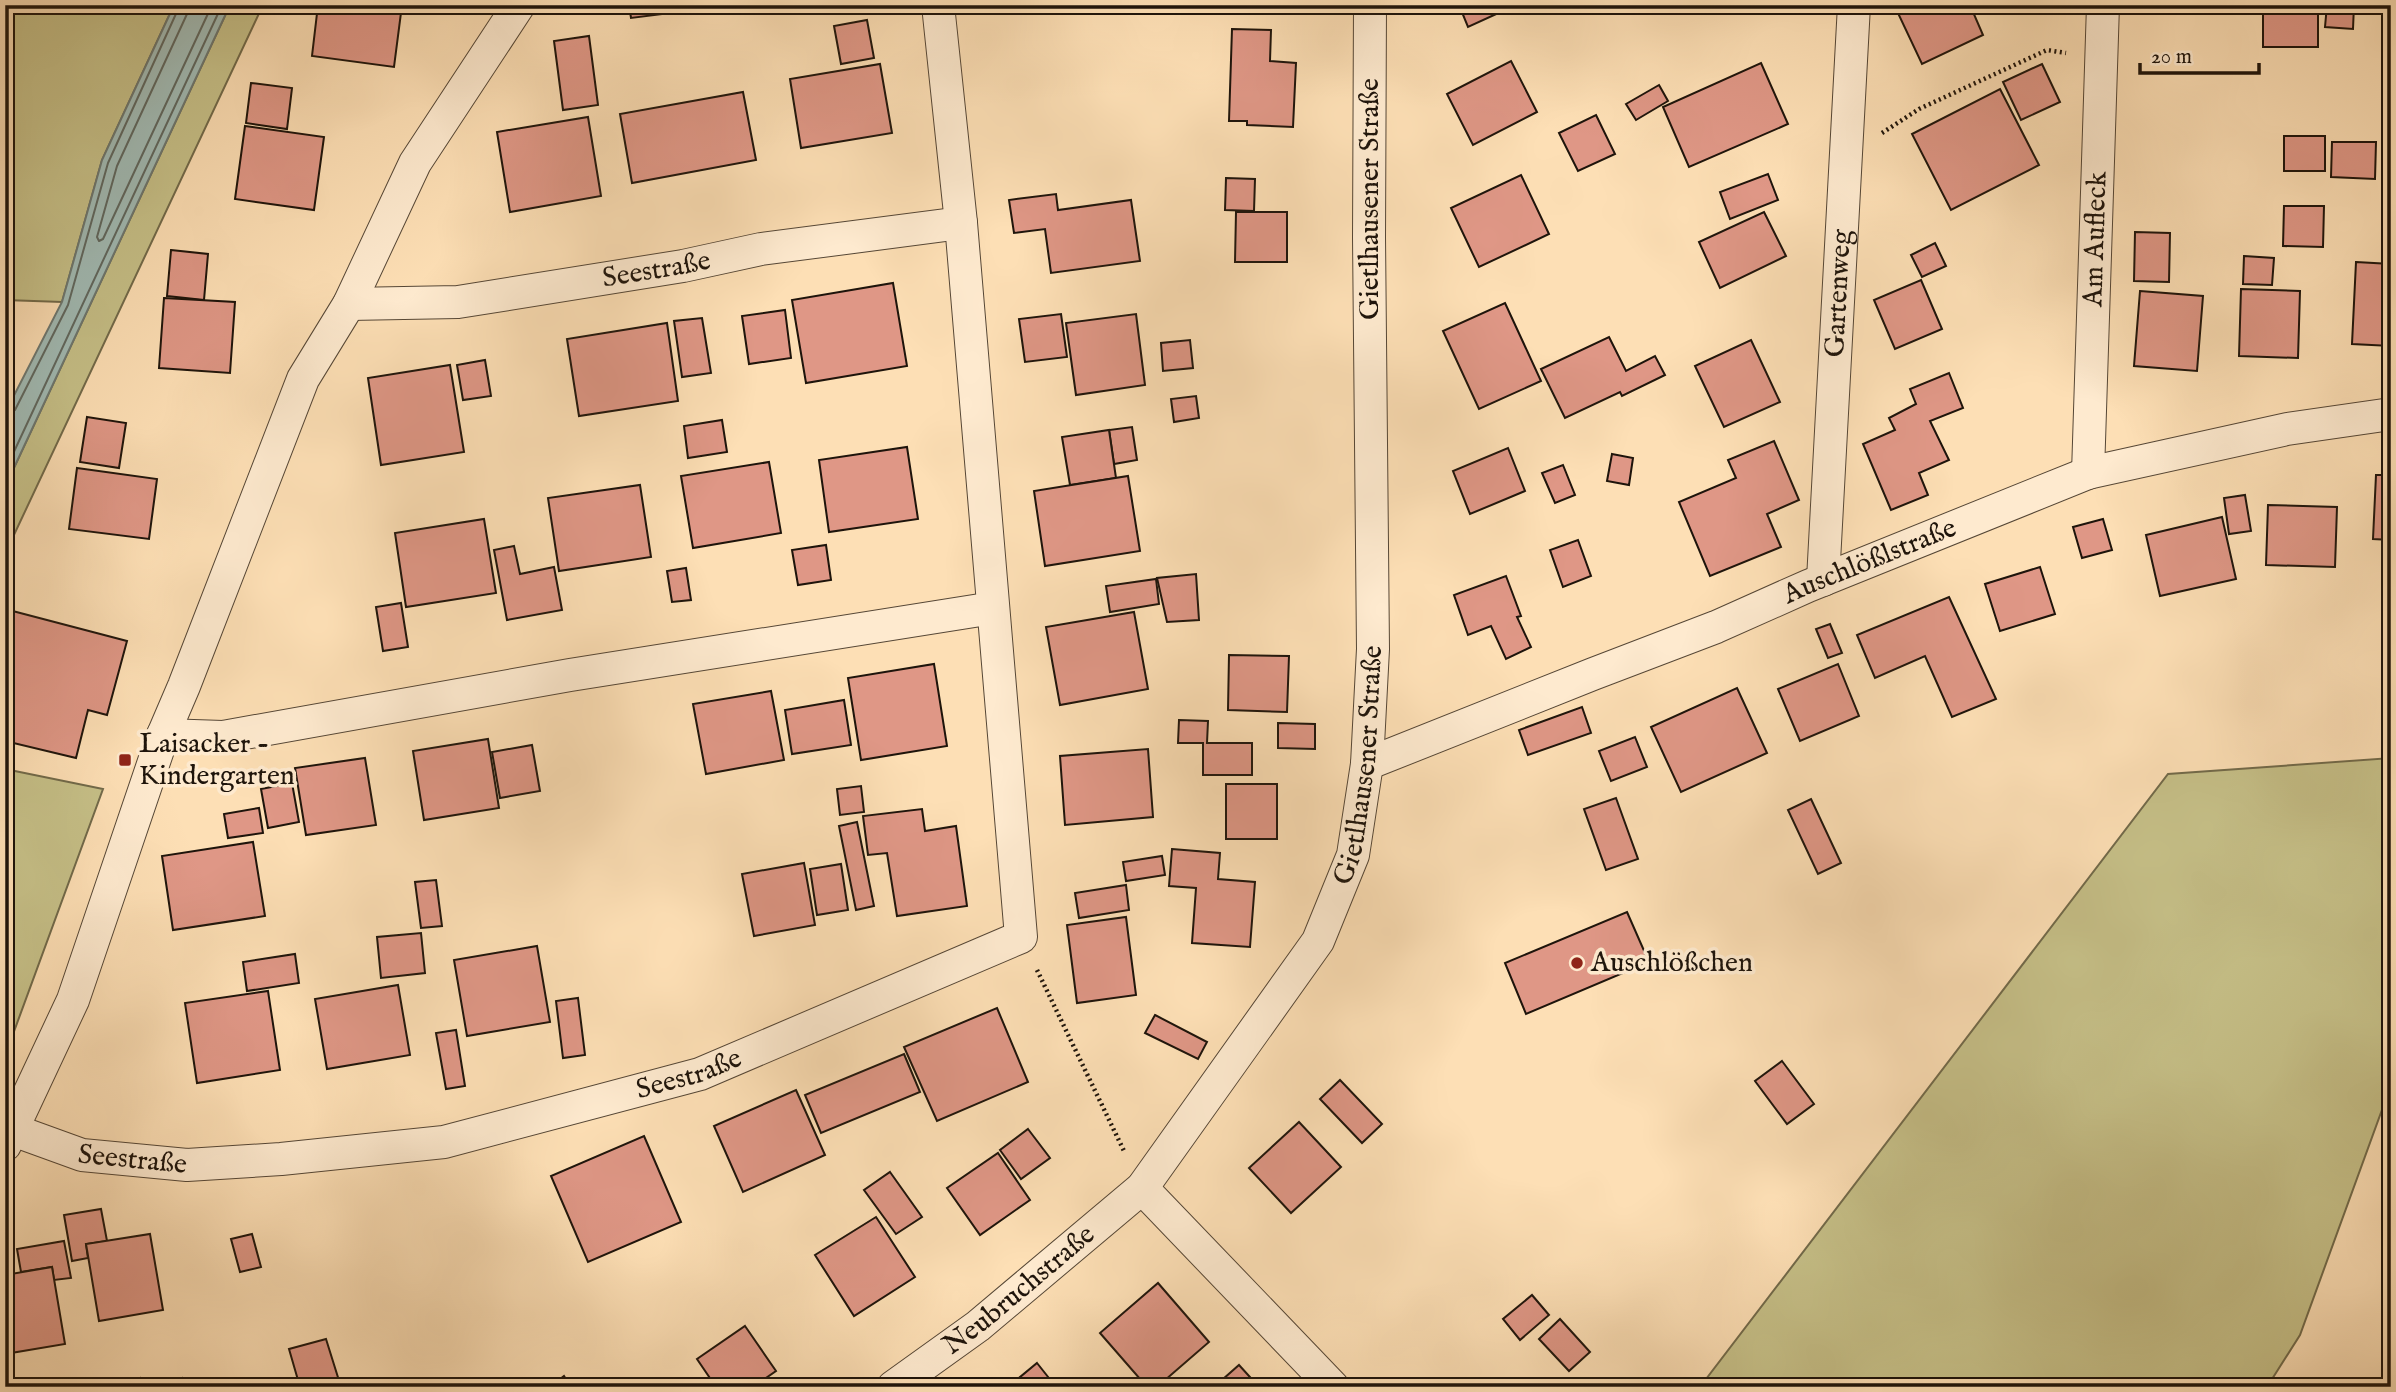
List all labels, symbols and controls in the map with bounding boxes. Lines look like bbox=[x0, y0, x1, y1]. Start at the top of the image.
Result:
scale bar bbox=[2140, 32, 2260, 76]
text: 20 m bbox=[2151, 44, 2192, 71]
street label: Gietlhausener Straße bbox=[1353, 78, 1388, 320]
street label: Am Aufleck bbox=[2076, 170, 2115, 308]
street label: Gartenweg bbox=[1818, 228, 1859, 358]
street label: Seestraße bbox=[600, 243, 714, 296]
street label: Auschlößlstraße bbox=[1776, 510, 1962, 613]
street label: Gietlhausener Straße bbox=[1325, 644, 1391, 890]
place label: Laisacker - Kindergarten bbox=[139, 727, 295, 794]
marker: Laisacker - Kindergarten bbox=[117, 752, 133, 768]
place label: Auschlößchen bbox=[1590, 946, 1753, 981]
marker: Auschlößchen bbox=[1569, 955, 1585, 971]
street label: Seestraße bbox=[632, 1041, 747, 1108]
street label: Seestraße bbox=[76, 1137, 189, 1182]
street label: Neubruchstraße bbox=[936, 1217, 1102, 1363]

